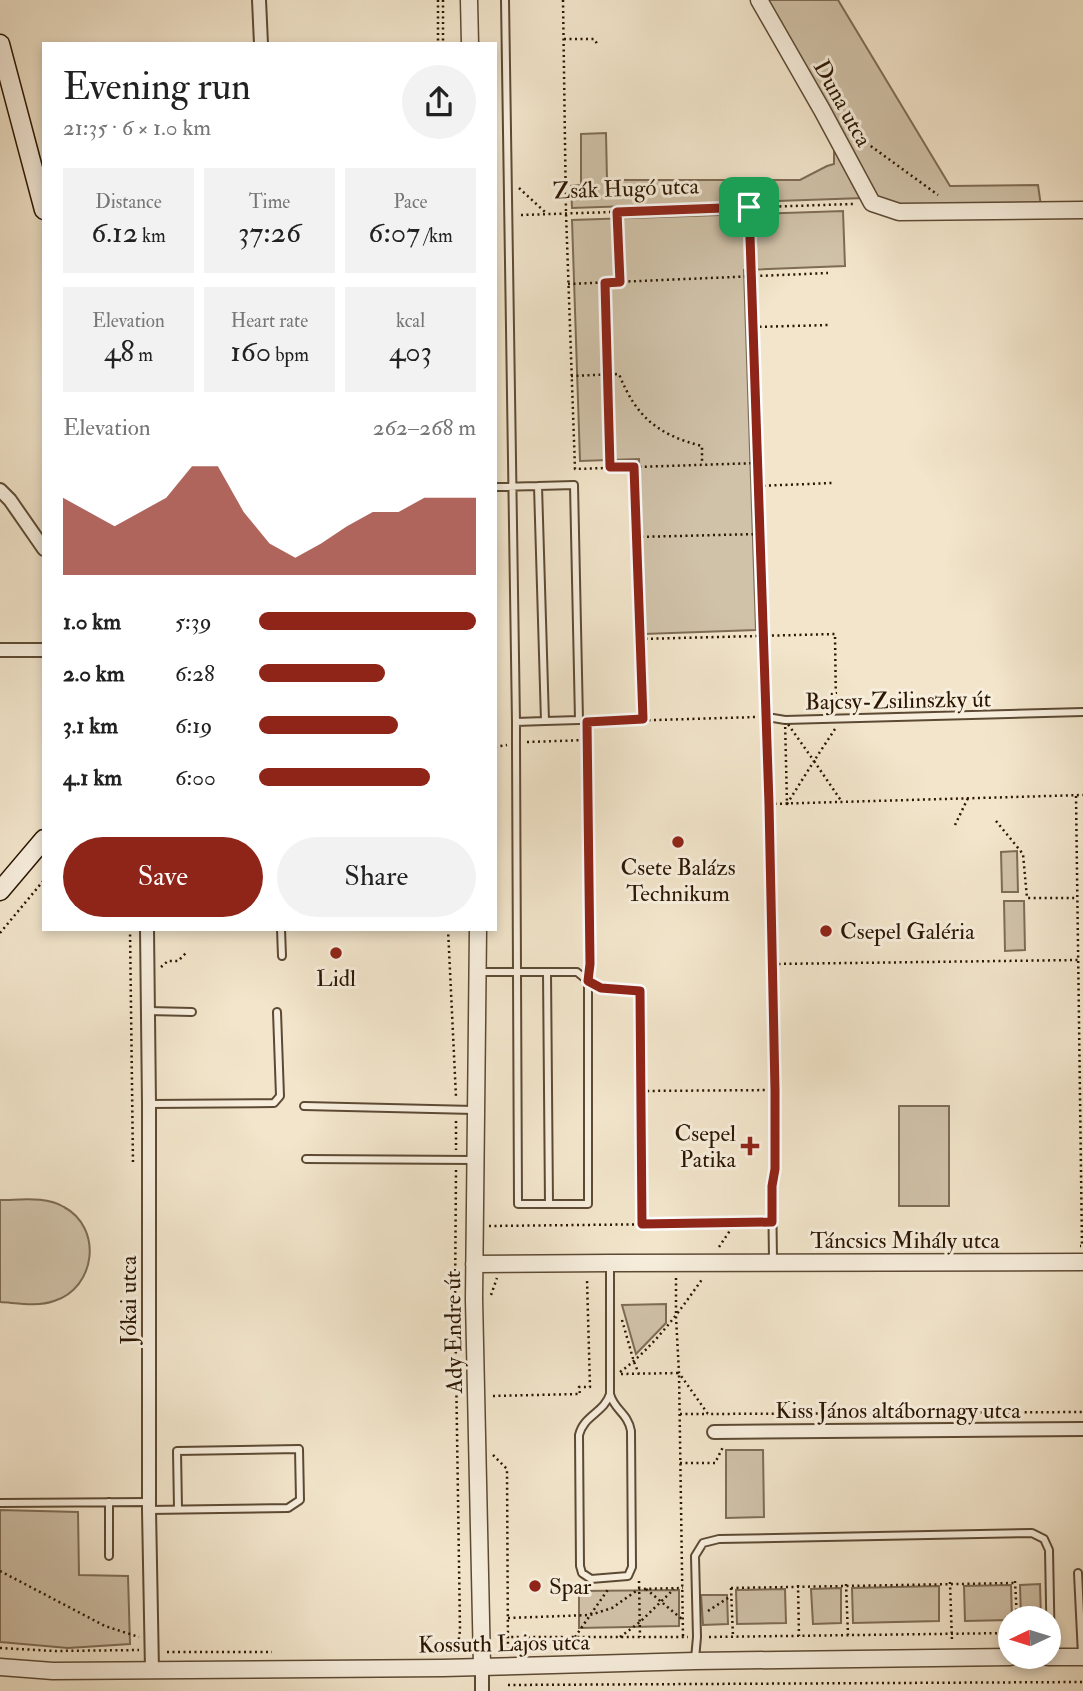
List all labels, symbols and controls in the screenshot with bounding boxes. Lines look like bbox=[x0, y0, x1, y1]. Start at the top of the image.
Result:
street label: Duna utca bbox=[807, 55, 878, 152]
text: Evening run bbox=[63, 63, 251, 111]
button: share bbox=[402, 65, 476, 139]
text: 21:35 · 6 × 1.0 km bbox=[63, 113, 211, 142]
street label: Zsák Hugó utca bbox=[552, 171, 700, 206]
pin bbox=[719, 177, 779, 237]
icon: arrive bbox=[730, 188, 768, 226]
text: Distance bbox=[95, 190, 162, 214]
text: Time bbox=[249, 190, 290, 214]
text: Pace bbox=[393, 190, 428, 214]
text: 6.12 bbox=[91, 214, 138, 251]
text: 37:26 bbox=[238, 214, 301, 251]
text: 6:07 bbox=[368, 214, 420, 251]
text: km bbox=[138, 224, 166, 248]
text: /km bbox=[420, 224, 453, 248]
text: Elevation bbox=[92, 309, 165, 333]
text: Heart rate bbox=[231, 309, 308, 333]
text: kcal bbox=[396, 309, 425, 333]
text: 48 bbox=[104, 333, 134, 370]
text: 160 bbox=[230, 333, 271, 370]
text: 403 bbox=[389, 333, 432, 370]
text: m bbox=[134, 343, 153, 367]
text: bpm bbox=[271, 343, 309, 367]
text: Elevation bbox=[63, 413, 151, 442]
text: 262–268 m bbox=[373, 413, 476, 442]
text: 1.0 km bbox=[63, 607, 121, 636]
text: 5:39 bbox=[175, 607, 211, 636]
text: 2.0 km bbox=[63, 659, 125, 688]
text: 6:28 bbox=[175, 659, 215, 688]
street label: Bajcsy-Zsilinszky út bbox=[805, 684, 991, 717]
text: 3.1 km bbox=[63, 711, 118, 740]
text: 6:19 bbox=[175, 711, 212, 740]
text: 4.1 km bbox=[63, 763, 122, 792]
text: 6:00 bbox=[175, 763, 216, 792]
marker: Csete Balázs Technikum bbox=[670, 834, 686, 850]
button: Save bbox=[63, 837, 263, 917]
button: Share bbox=[277, 837, 476, 917]
place label: Csete Balázs Technikum bbox=[620, 853, 736, 908]
place label: Csepel Galéria bbox=[840, 917, 975, 947]
marker: Csepel Galéria bbox=[818, 923, 834, 939]
marker: Lidl bbox=[328, 945, 344, 961]
place label: Lidl bbox=[316, 964, 356, 993]
place label: Csepel Patika bbox=[675, 1119, 737, 1174]
marker: Csepel Patika bbox=[742, 1138, 758, 1154]
street label: Táncsics Mihály utca bbox=[810, 1226, 1000, 1255]
street label: Jókai utca bbox=[114, 1255, 143, 1346]
street label: Ady Endre út bbox=[438, 1270, 469, 1395]
street label: Kiss János altábornagy utca bbox=[775, 1396, 1021, 1425]
place label: Spar bbox=[549, 1572, 592, 1602]
marker: Spar bbox=[527, 1578, 543, 1594]
north arrow bbox=[998, 1606, 1060, 1670]
map controls bbox=[998, 1606, 1061, 1669]
street label: Kossuth Lajos utca bbox=[418, 1627, 591, 1659]

